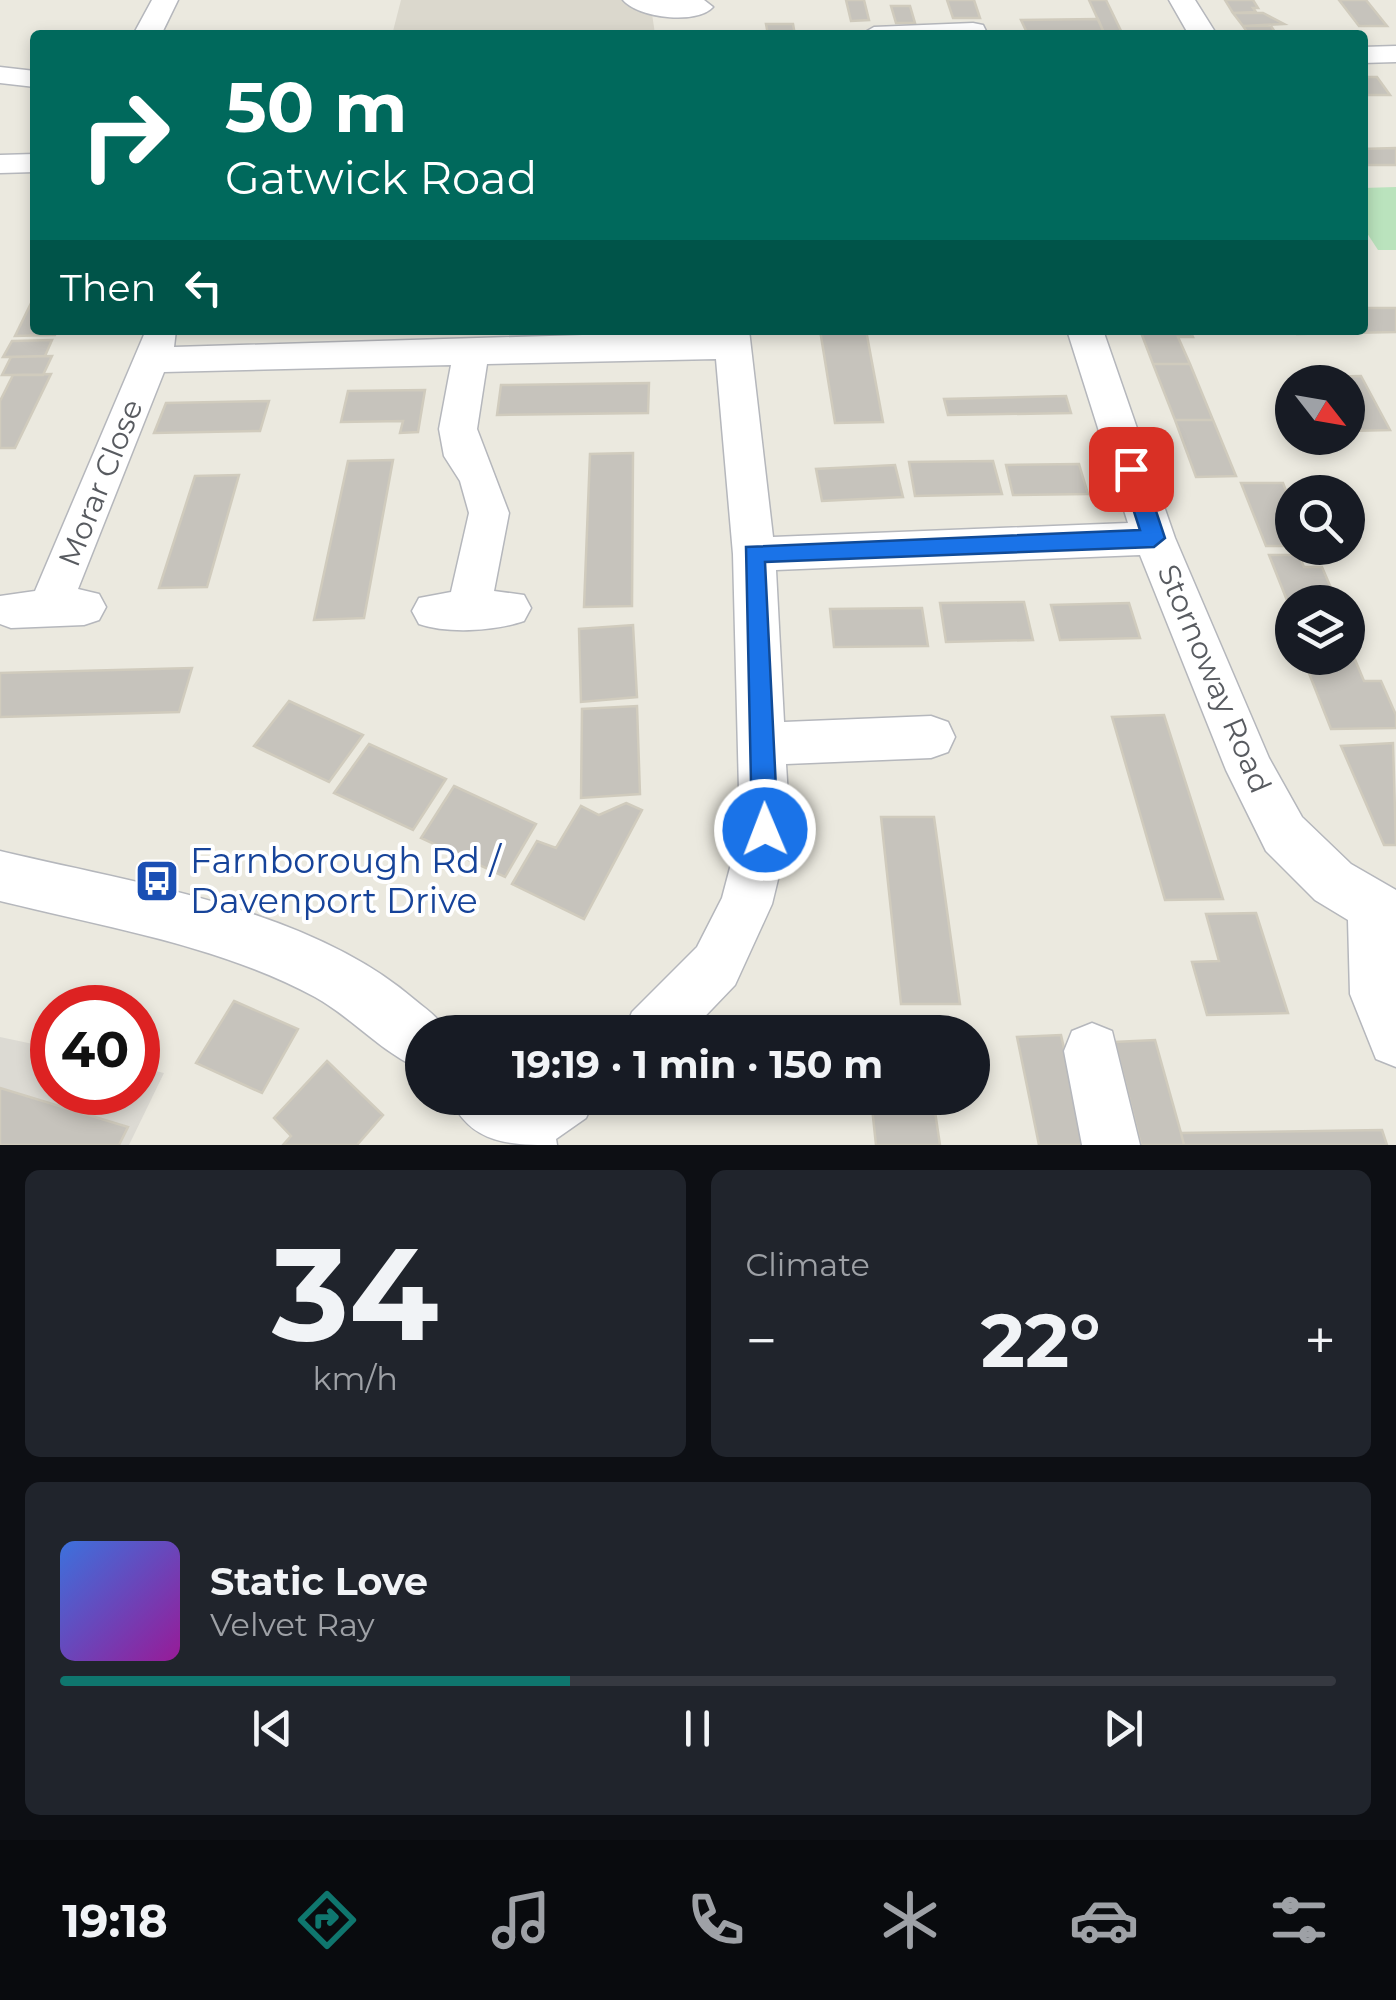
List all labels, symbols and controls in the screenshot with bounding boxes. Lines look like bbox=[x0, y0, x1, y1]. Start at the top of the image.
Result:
text: 50 m bbox=[225, 64, 407, 150]
icon: right bbox=[60, 70, 190, 200]
text: Gatwick Road bbox=[225, 150, 537, 205]
icon: left bbox=[176, 260, 231, 315]
text: Then bbox=[60, 264, 156, 311]
north arrow bbox=[1275, 365, 1365, 455]
map controls bbox=[1275, 365, 1365, 675]
street label: Morar Close bbox=[50, 394, 151, 572]
pin bbox=[1089, 427, 1174, 512]
icon: arrive bbox=[1104, 442, 1159, 497]
button: search bbox=[1275, 475, 1365, 565]
street label: Stornoway Road bbox=[1150, 559, 1279, 799]
button: layers bbox=[1275, 585, 1365, 675]
position arrow bbox=[713, 778, 817, 882]
place label: Farnborough Rd / Davenport Drive bbox=[190, 839, 502, 922]
bus stop icon: Farnborough Rd / Davenport Drive bbox=[134, 858, 180, 904]
speed limit sign: 40 bbox=[30, 985, 160, 1115]
text: 19:19 · 1 min · 150 m bbox=[512, 1041, 883, 1088]
text: 34 bbox=[272, 1214, 439, 1373]
text: Climate bbox=[746, 1245, 870, 1284]
text: 22° bbox=[981, 1294, 1101, 1386]
text: − bbox=[746, 1307, 777, 1374]
text: + bbox=[1304, 1307, 1336, 1374]
text: km/h bbox=[313, 1359, 398, 1398]
text: Static Love bbox=[210, 1558, 428, 1605]
text: Velvet Ray bbox=[210, 1605, 375, 1644]
icon: previous bbox=[245, 1701, 300, 1756]
icon: pause bbox=[670, 1701, 725, 1756]
icon: next bbox=[1096, 1701, 1151, 1756]
icon: directions bbox=[292, 1885, 362, 1955]
icon: music bbox=[486, 1885, 556, 1955]
icon: phone bbox=[681, 1885, 751, 1955]
icon: climate bbox=[875, 1885, 945, 1955]
icon: car bbox=[1069, 1885, 1139, 1955]
icon: filters bbox=[1264, 1885, 1334, 1955]
text: 19:18 bbox=[62, 1893, 168, 1948]

